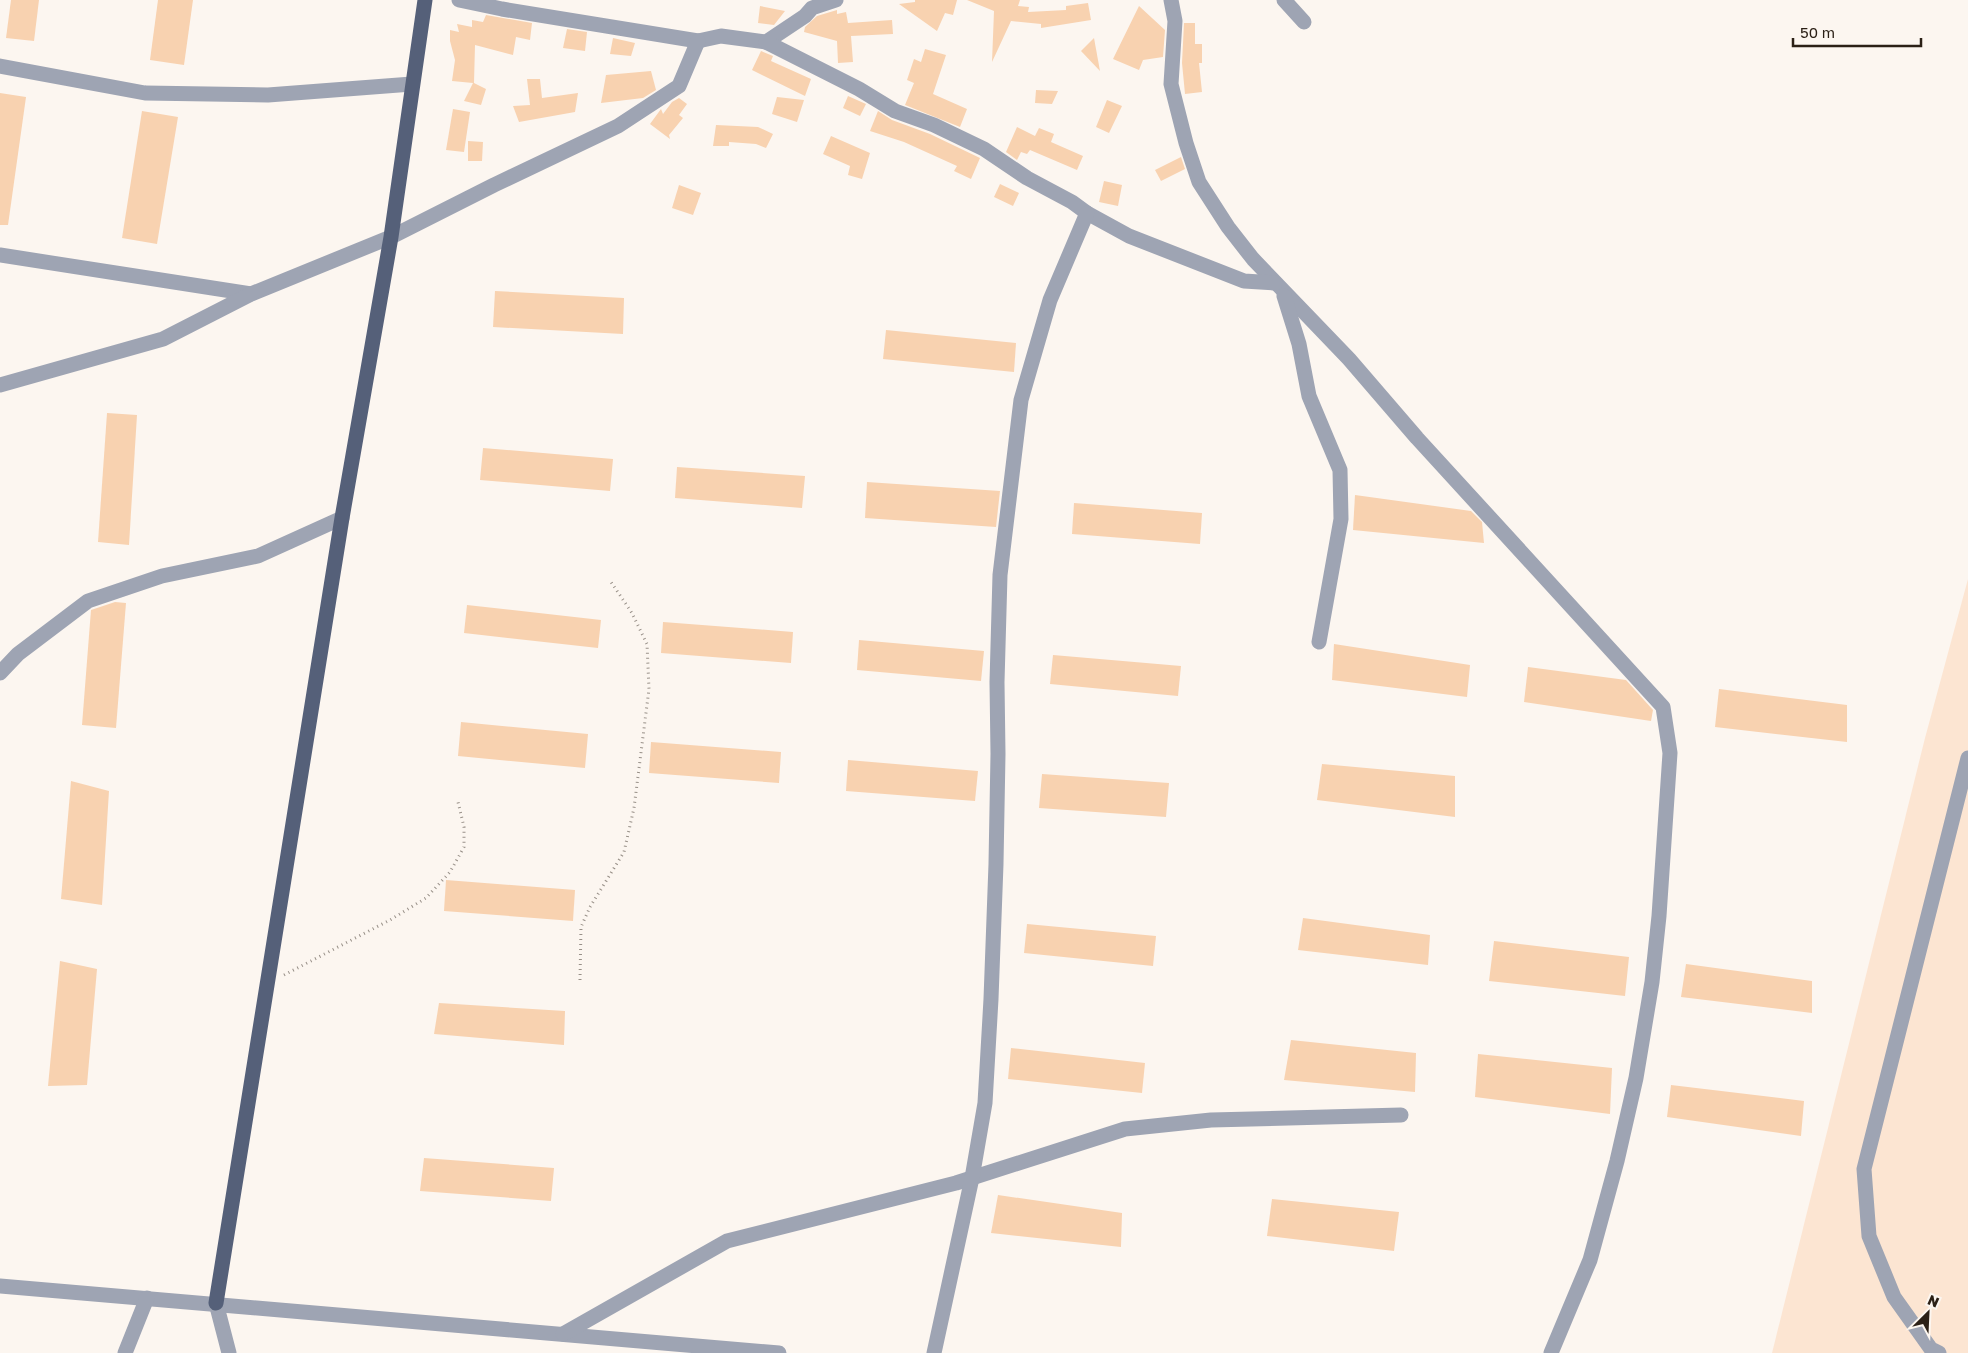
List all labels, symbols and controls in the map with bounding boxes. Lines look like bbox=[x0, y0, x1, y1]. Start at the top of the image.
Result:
scale bar bbox=[1793, 15, 1920, 47]
text: 50 m bbox=[1800, 23, 1835, 41]
north arrow bbox=[1903, 1288, 1953, 1338]
text: N bbox=[1925, 1291, 1942, 1311]

